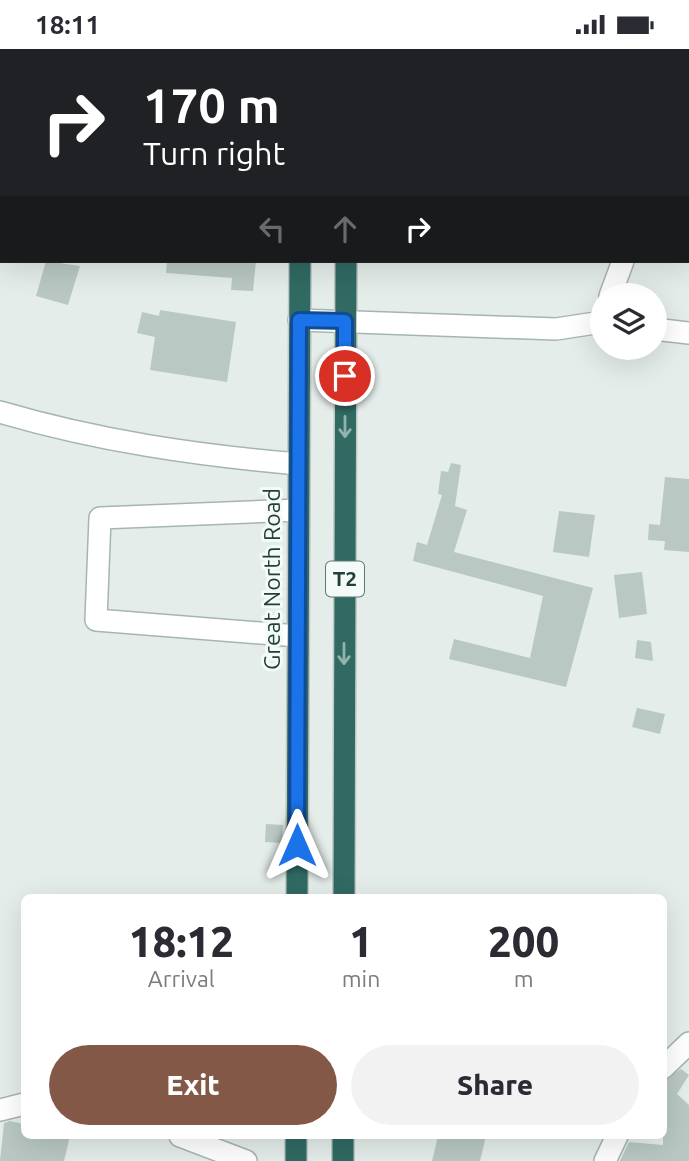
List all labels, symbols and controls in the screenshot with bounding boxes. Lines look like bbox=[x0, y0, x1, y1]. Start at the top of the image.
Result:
text: 18:11 bbox=[35, 10, 100, 39]
icon: right bbox=[28, 77, 119, 168]
text: 170 m bbox=[143, 77, 280, 132]
text: Turn right bbox=[143, 135, 285, 171]
icon: left bbox=[253, 210, 291, 248]
icon: ahead bbox=[326, 210, 364, 248]
icon: right bbox=[399, 210, 437, 248]
map controls bbox=[590, 283, 667, 360]
button: layers bbox=[590, 283, 667, 360]
pin bbox=[315, 346, 375, 406]
icon: arrive bbox=[326, 357, 364, 395]
one-way arrow bbox=[338, 415, 352, 438]
street label: Great North Road bbox=[259, 488, 284, 670]
road number: T2 bbox=[326, 561, 364, 597]
one-way arrow bbox=[337, 643, 351, 666]
position arrow bbox=[260, 808, 334, 882]
text: 18:12 bbox=[129, 918, 234, 965]
text: 1 bbox=[349, 918, 373, 965]
text: 200 bbox=[488, 918, 559, 965]
text: Arrival bbox=[148, 966, 215, 991]
text: min bbox=[342, 966, 380, 991]
text: m bbox=[514, 966, 534, 991]
button: Exit bbox=[49, 1045, 337, 1125]
button: Share bbox=[351, 1045, 639, 1125]

